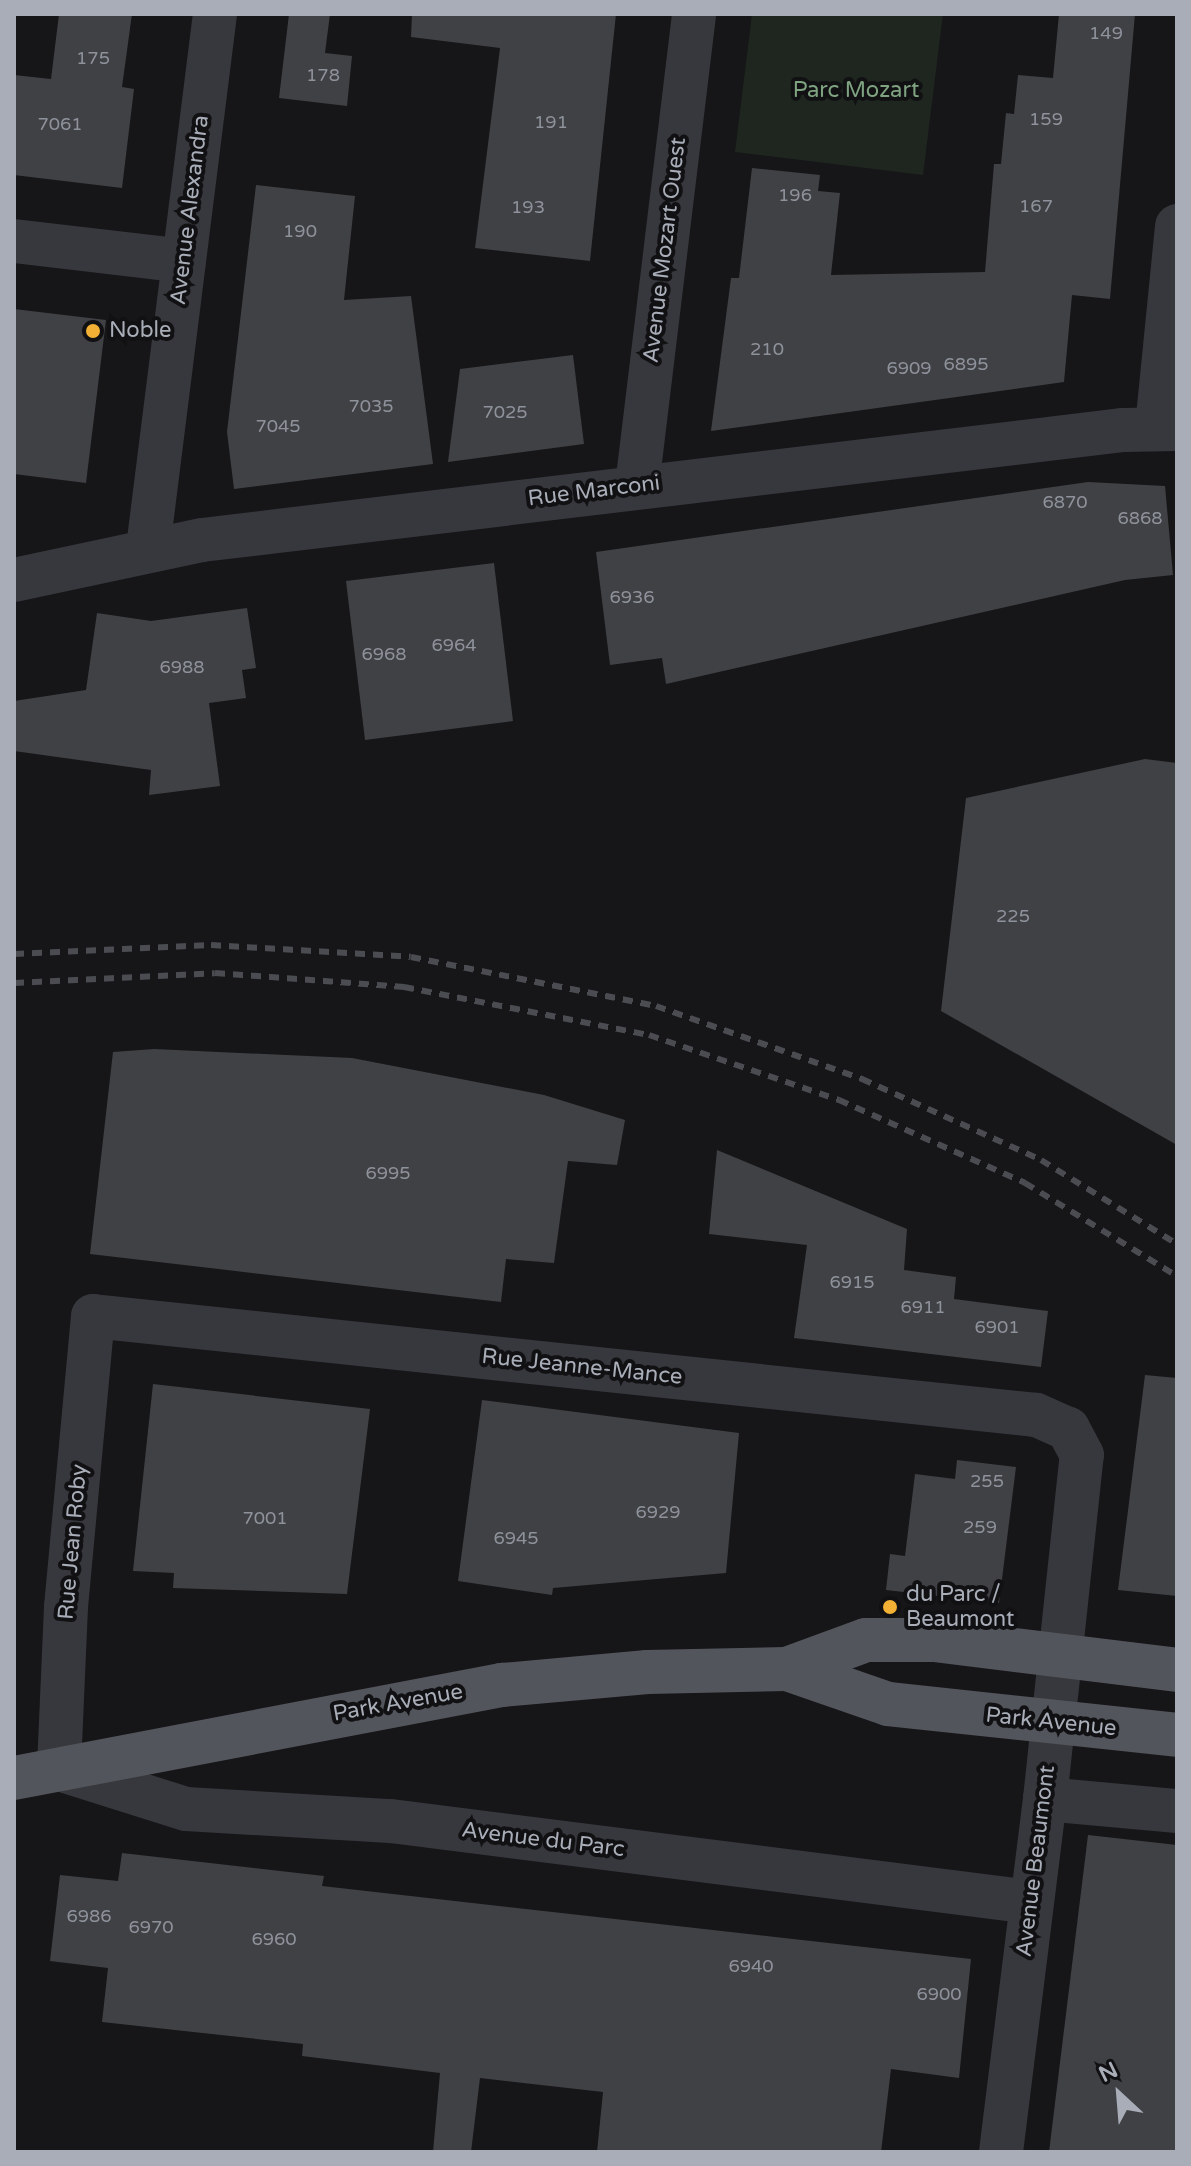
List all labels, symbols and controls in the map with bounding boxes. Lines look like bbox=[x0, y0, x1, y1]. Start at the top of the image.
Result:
house number: 149 bbox=[1089, 22, 1123, 44]
house number: 175 bbox=[76, 47, 110, 69]
house number: 178 bbox=[306, 64, 340, 86]
park label: Parc Mozart bbox=[793, 78, 919, 104]
house number: 159 bbox=[1029, 108, 1063, 130]
house number: 191 bbox=[534, 111, 568, 133]
house number: 7061 bbox=[37, 113, 83, 135]
street label: Avenue Alexandra bbox=[165, 114, 215, 306]
street label: Avenue Mozart Ouest bbox=[638, 136, 692, 364]
house number: 196 bbox=[778, 184, 812, 206]
house number: 167 bbox=[1019, 195, 1053, 217]
house number: 193 bbox=[511, 196, 545, 218]
house number: 190 bbox=[283, 220, 317, 242]
place label: Noble bbox=[109, 318, 172, 344]
marker: Noble bbox=[84, 322, 102, 340]
house number: 210 bbox=[750, 338, 784, 360]
house number: 6895 bbox=[943, 353, 989, 375]
house number: 6909 bbox=[886, 357, 932, 379]
house number: 7035 bbox=[348, 395, 394, 417]
house number: 7025 bbox=[482, 401, 528, 423]
house number: 7045 bbox=[255, 415, 301, 437]
street label: Rue Marconi bbox=[526, 470, 662, 512]
house number: 6870 bbox=[1042, 491, 1088, 513]
house number: 6868 bbox=[1117, 507, 1163, 529]
house number: 6936 bbox=[609, 586, 655, 608]
house number: 6964 bbox=[431, 634, 477, 656]
house number: 6968 bbox=[361, 643, 407, 665]
house number: 6988 bbox=[159, 656, 205, 678]
house number: 225 bbox=[996, 905, 1030, 927]
house number: 6995 bbox=[365, 1162, 411, 1184]
house number: 6915 bbox=[829, 1271, 875, 1293]
house number: 6911 bbox=[900, 1296, 946, 1318]
house number: 6901 bbox=[974, 1316, 1020, 1338]
street label: Rue Jeanne-Mance bbox=[480, 1343, 684, 1391]
street label: Rue Jean Roby bbox=[53, 1463, 93, 1621]
house number: 255 bbox=[970, 1470, 1004, 1492]
house number: 6929 bbox=[635, 1501, 681, 1523]
house number: 7001 bbox=[242, 1507, 288, 1529]
house number: 259 bbox=[963, 1516, 997, 1538]
house number: 6945 bbox=[493, 1527, 539, 1549]
place label: du Parc / Beaumont bbox=[906, 1581, 1014, 1632]
marker: du Parc / Beaumont bbox=[881, 1598, 899, 1616]
street label: Park Avenue bbox=[331, 1679, 465, 1727]
street label: Park Avenue bbox=[984, 1702, 1118, 1742]
street label: Avenue Beaumont bbox=[1011, 1764, 1061, 1958]
street label: Avenue du Parc bbox=[460, 1817, 626, 1863]
house number: 6986 bbox=[66, 1905, 112, 1927]
house number: 6970 bbox=[128, 1916, 174, 1938]
house number: 6960 bbox=[251, 1928, 297, 1950]
house number: 6940 bbox=[728, 1955, 774, 1977]
house number: 6900 bbox=[916, 1983, 962, 2005]
north arrow bbox=[1079, 2054, 1159, 2134]
text: N bbox=[1095, 2057, 1122, 2088]

